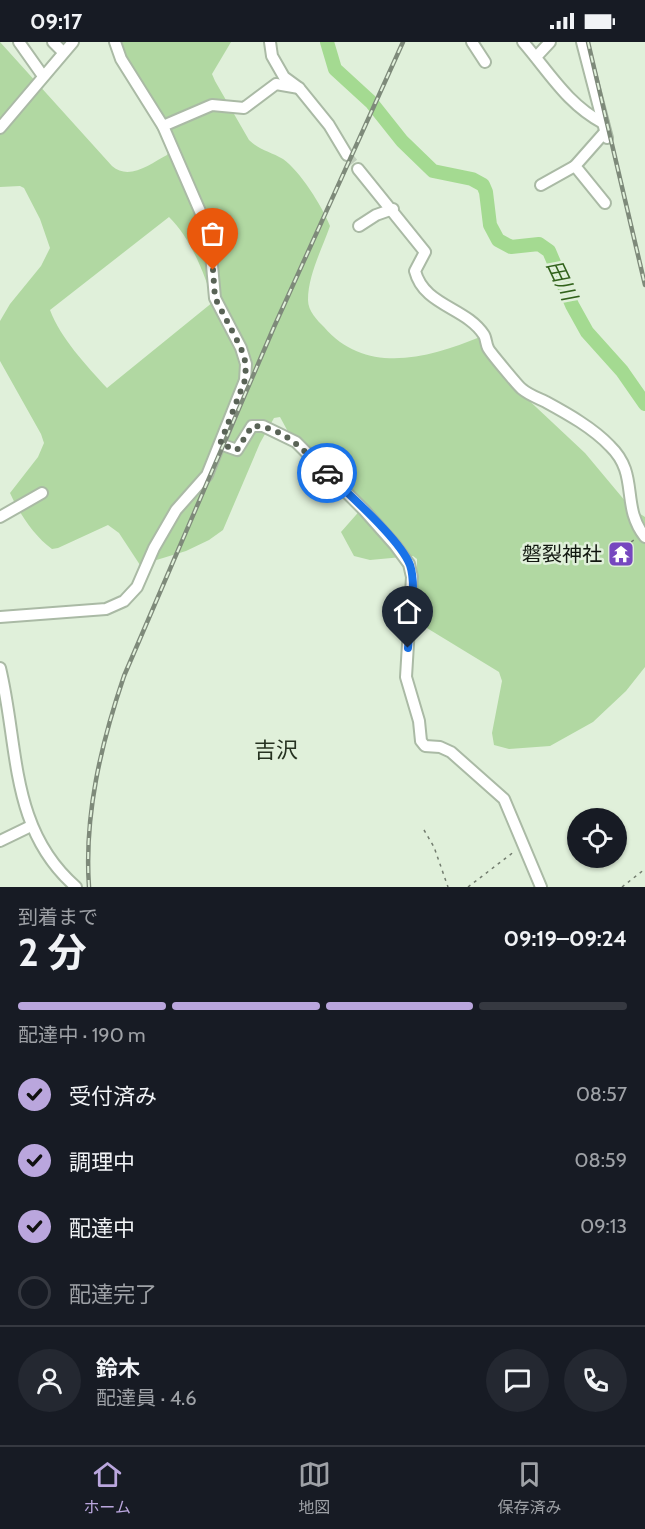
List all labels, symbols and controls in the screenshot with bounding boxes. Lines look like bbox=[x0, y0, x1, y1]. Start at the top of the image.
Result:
text: 09:17 bbox=[30, 8, 82, 35]
pin bbox=[187, 208, 238, 270]
icon: bag bbox=[196, 217, 229, 250]
water label: 田川 bbox=[542, 256, 583, 306]
courier bbox=[297, 443, 357, 503]
icon: car bbox=[311, 457, 344, 490]
temple icon: 磐裂神社 bbox=[606, 539, 636, 569]
place label: 磐裂神社 bbox=[522, 542, 602, 566]
pin bbox=[382, 586, 433, 648]
icon: home bbox=[391, 595, 424, 628]
district label: 吉沢 bbox=[254, 737, 298, 764]
map controls bbox=[567, 808, 627, 868]
button: locate bbox=[567, 808, 627, 868]
text: 到着まで bbox=[18, 905, 98, 929]
text: 09:19–09:24 bbox=[503, 925, 627, 952]
text: 2 分 bbox=[18, 928, 86, 976]
text: 配達中 · 190 m bbox=[18, 1023, 146, 1047]
icon: check bbox=[18, 1078, 51, 1111]
text: 08:57 bbox=[576, 1082, 627, 1106]
text: 受付済み bbox=[69, 1083, 157, 1110]
icon: check bbox=[18, 1144, 51, 1177]
text: 08:59 bbox=[575, 1148, 627, 1172]
text: 調理中 bbox=[69, 1149, 135, 1176]
icon: check bbox=[18, 1210, 51, 1243]
text: 09:13 bbox=[580, 1214, 627, 1238]
text: 配達中 bbox=[69, 1215, 135, 1242]
text: 配達完了 bbox=[69, 1281, 157, 1308]
button: person bbox=[18, 1349, 81, 1412]
button: chat bbox=[486, 1349, 549, 1412]
button: phone bbox=[564, 1349, 627, 1412]
text: 鈴木 bbox=[96, 1355, 140, 1382]
text: 配達員 · 4.6 bbox=[96, 1386, 197, 1410]
tab: ホーム bbox=[83, 1458, 131, 1518]
tab: 地図 bbox=[298, 1458, 331, 1518]
tab: 保存済み bbox=[498, 1458, 562, 1518]

